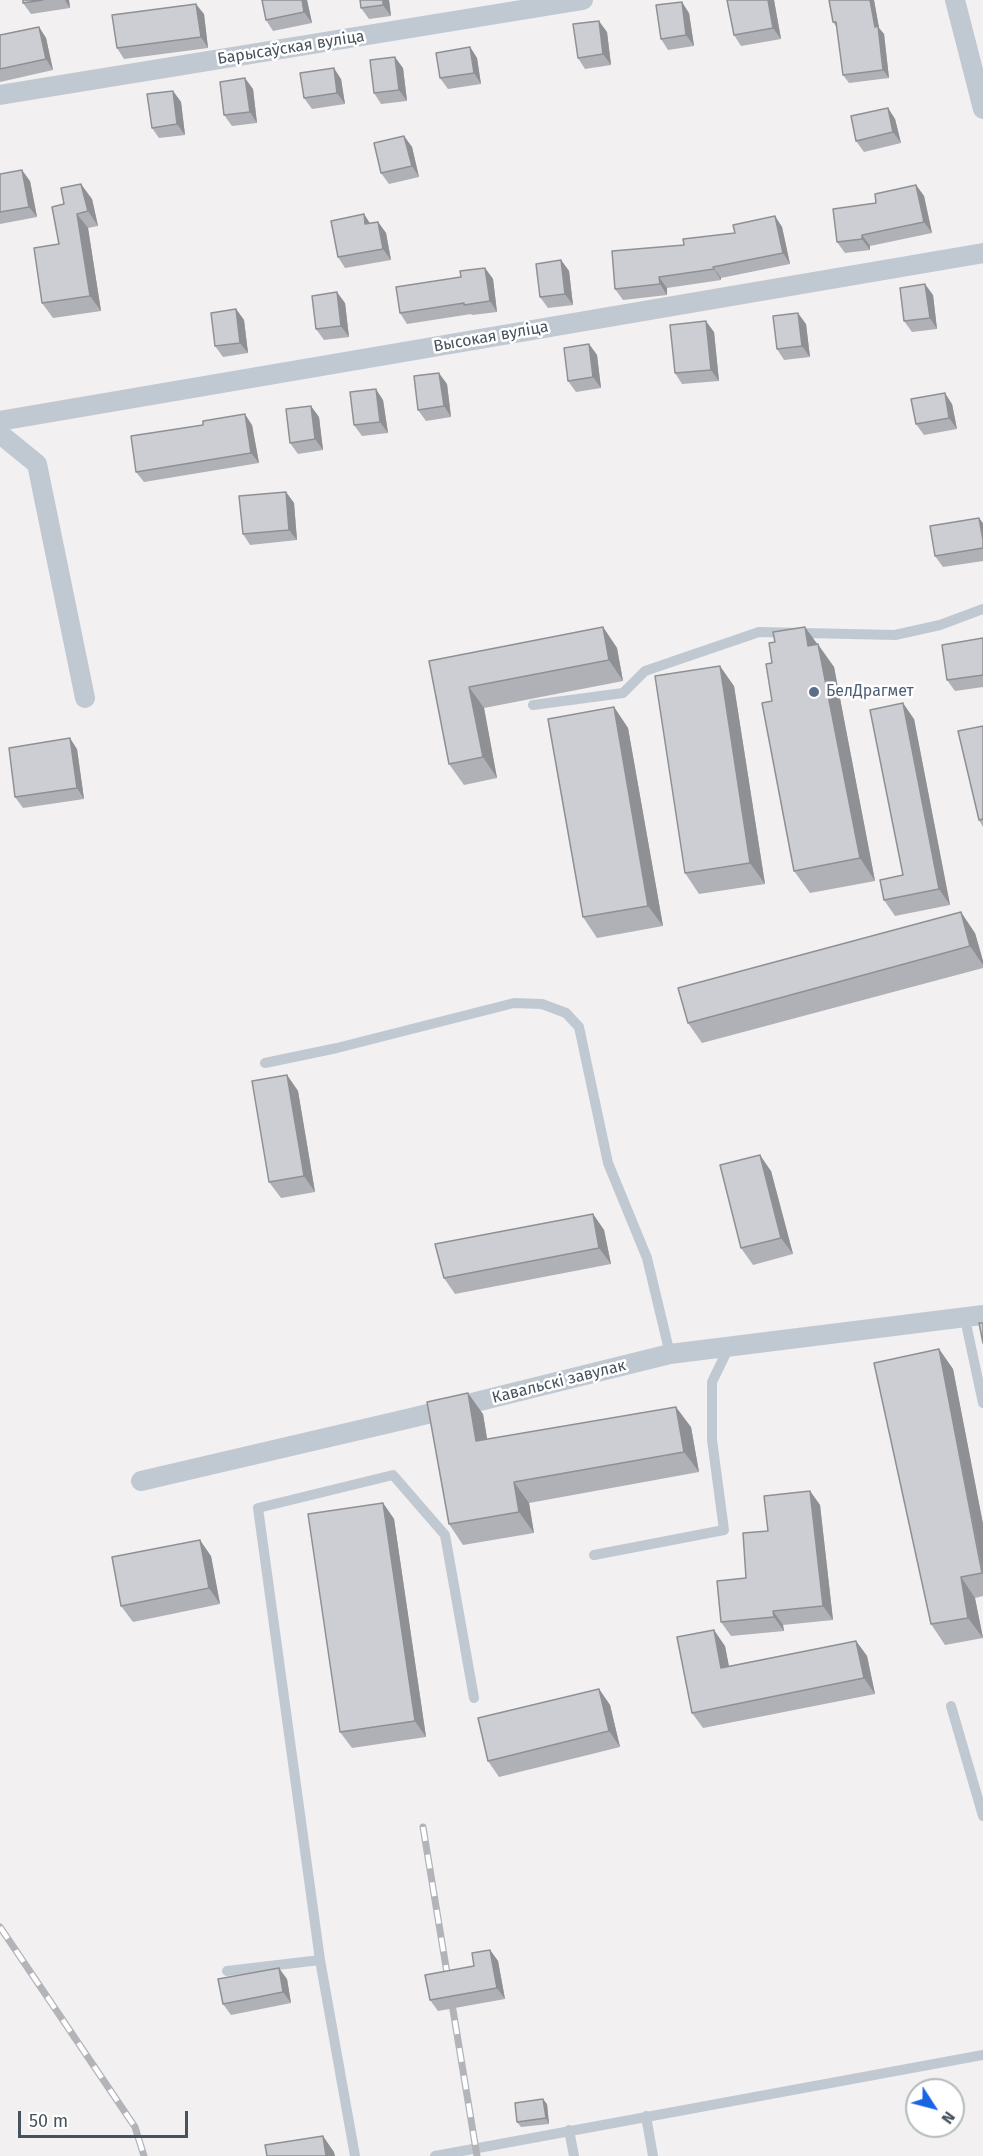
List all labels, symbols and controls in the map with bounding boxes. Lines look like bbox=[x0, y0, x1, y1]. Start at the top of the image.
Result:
street label: Барысаўская вуліца bbox=[216, 27, 366, 69]
street label: Высокая вуліца bbox=[432, 317, 550, 357]
place label: БелДрагмет bbox=[826, 682, 914, 702]
marker: БелДрагмет bbox=[807, 685, 821, 699]
street label: Кавальскі завулак bbox=[490, 1356, 628, 1408]
north arrow bbox=[905, 2078, 965, 2138]
scale bar bbox=[21, 2099, 190, 2137]
text: N bbox=[938, 2108, 959, 2128]
text: 50 m bbox=[29, 2110, 68, 2132]

